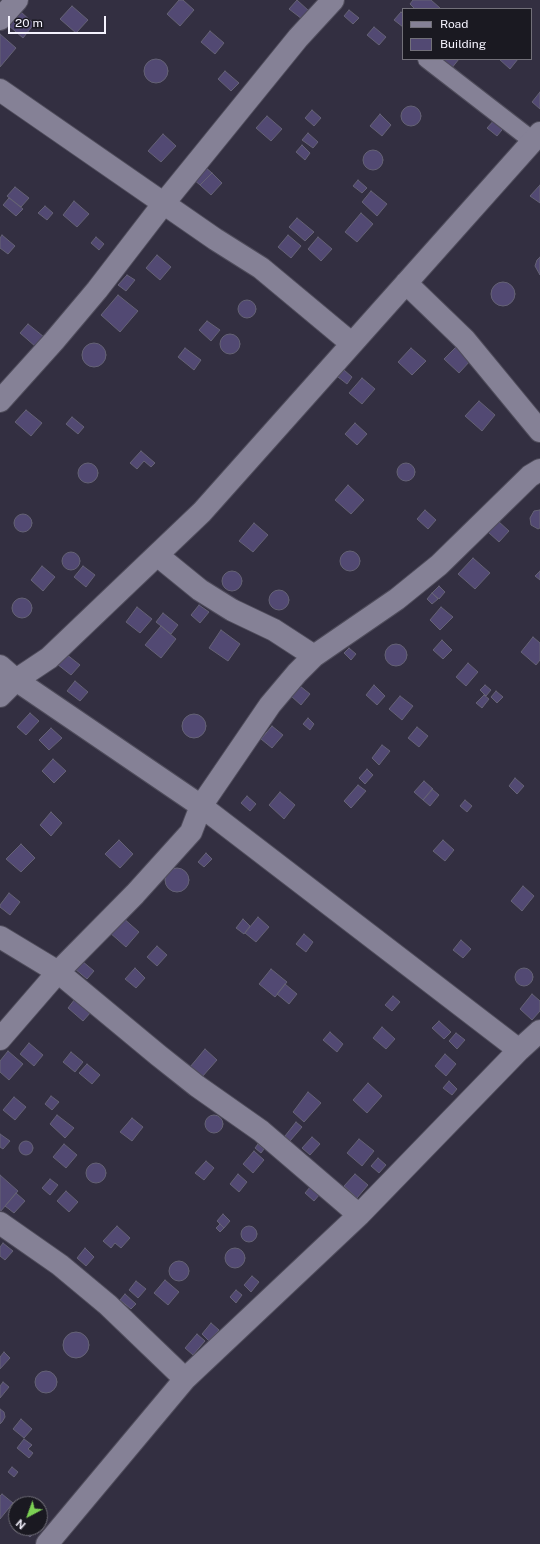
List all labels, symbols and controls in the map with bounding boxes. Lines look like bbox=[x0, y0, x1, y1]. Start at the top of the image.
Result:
scale bar bbox=[10, 8, 108, 34]
legend bbox=[402, 8, 532, 60]
text: 20 m bbox=[15, 16, 43, 30]
text: Road bbox=[440, 17, 468, 31]
text: Building bbox=[440, 37, 486, 51]
north arrow bbox=[8, 1496, 48, 1536]
text: N bbox=[14, 1517, 28, 1532]

